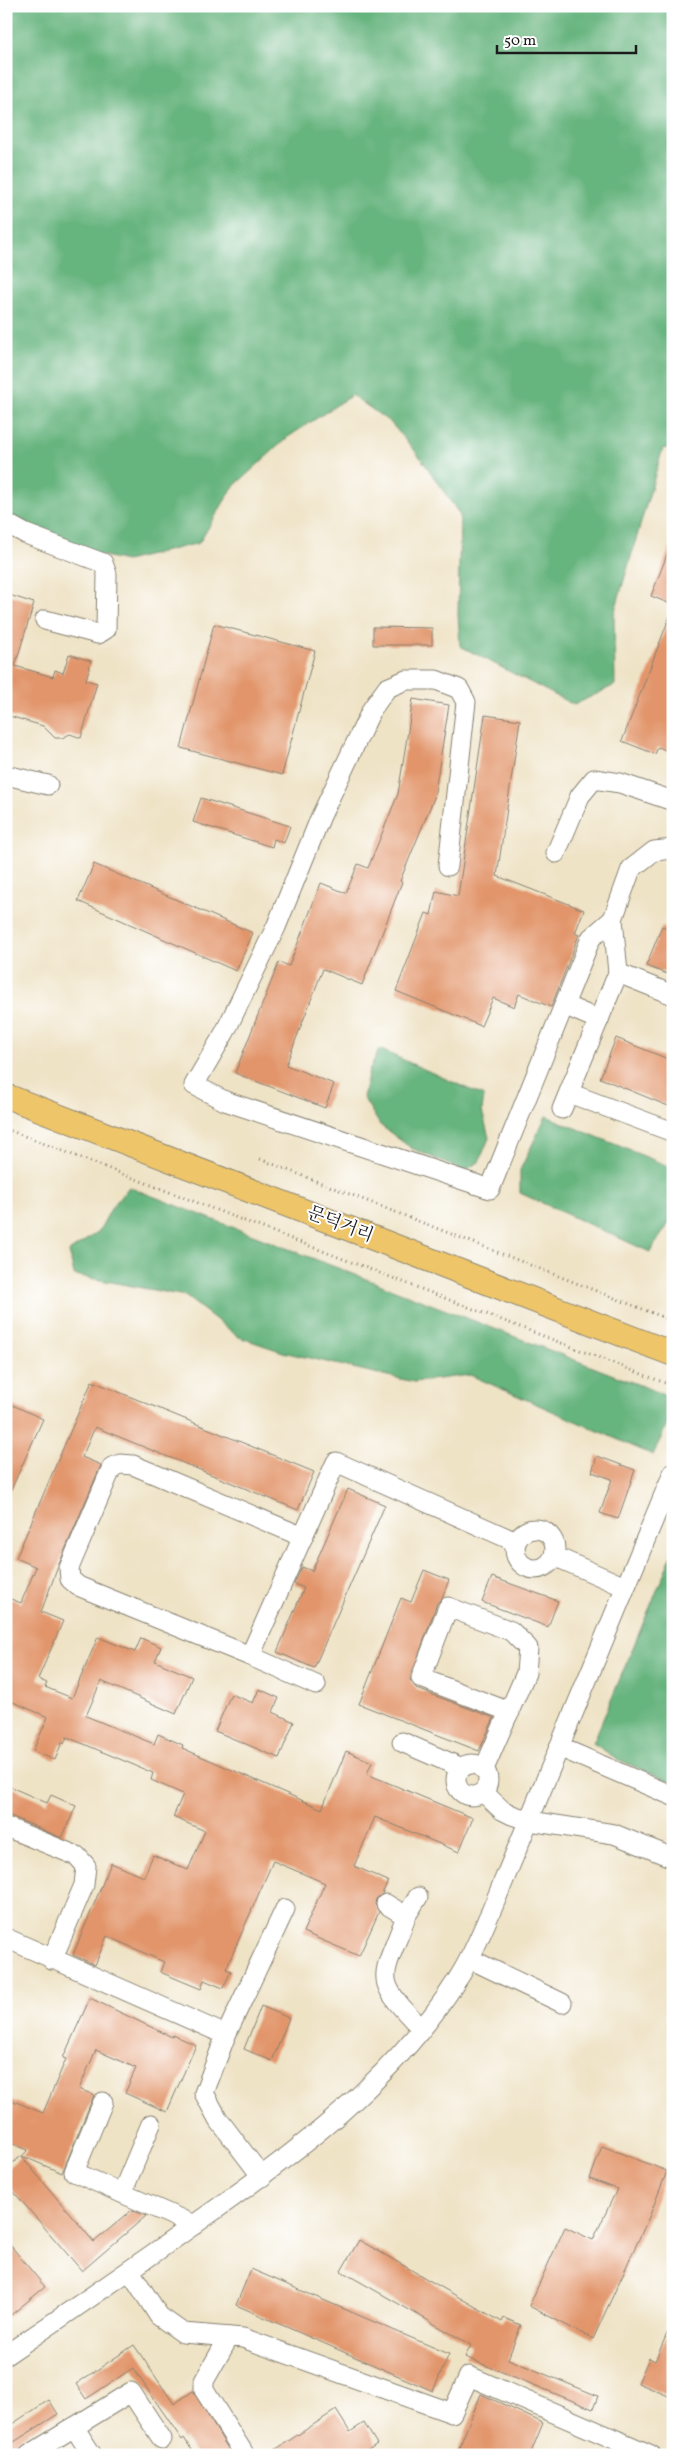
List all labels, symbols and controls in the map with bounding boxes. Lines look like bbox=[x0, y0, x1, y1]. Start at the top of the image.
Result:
scale bar bbox=[497, 22, 635, 54]
text: 50 m bbox=[504, 31, 536, 52]
street label: 문덕거리 bbox=[303, 1201, 377, 1249]

